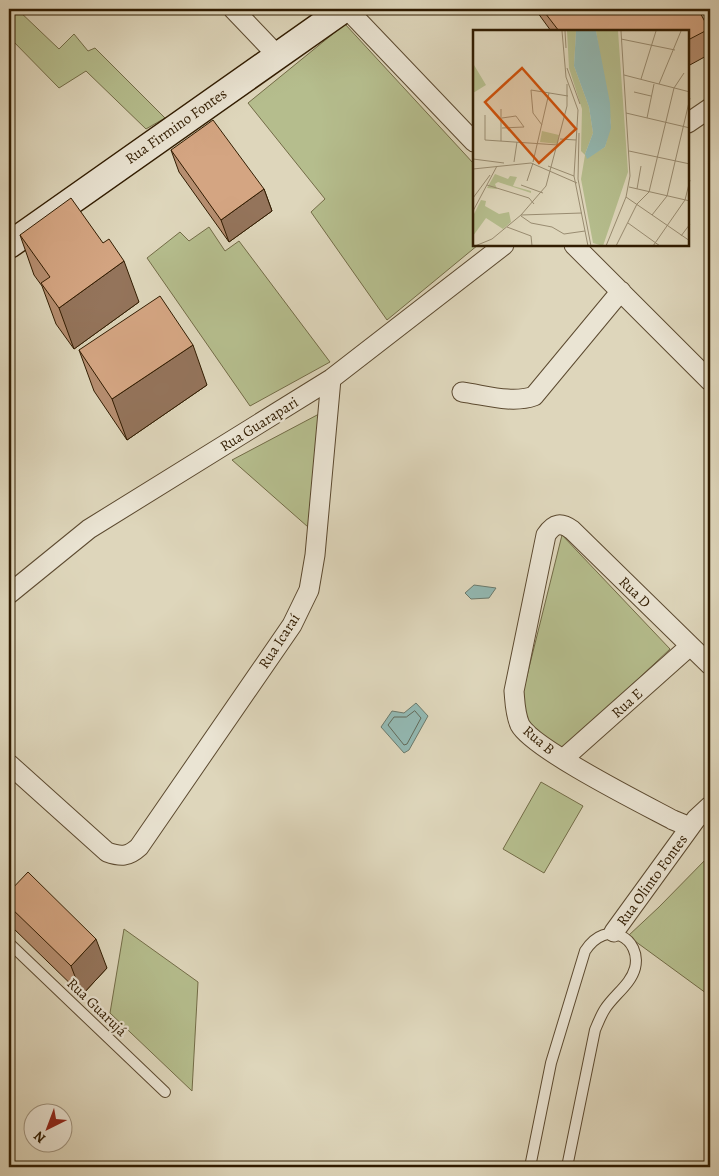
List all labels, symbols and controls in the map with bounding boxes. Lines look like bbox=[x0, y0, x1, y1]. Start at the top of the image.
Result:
inset map bbox=[473, 30, 689, 246]
street label: Rua Firmino Fontes bbox=[121, 83, 231, 169]
street label: Rua Guarapari bbox=[216, 392, 302, 456]
street label: Rua D bbox=[615, 572, 655, 612]
street label: Rua Icaraí bbox=[254, 610, 304, 672]
street label: Rua E bbox=[607, 684, 647, 722]
street label: Rua B bbox=[519, 721, 559, 759]
street label: Rua Olinto Fontes bbox=[612, 830, 692, 930]
street label: Rua Guarujá bbox=[63, 973, 131, 1041]
north arrow bbox=[22, 1104, 72, 1154]
text: N bbox=[29, 1127, 50, 1148]

